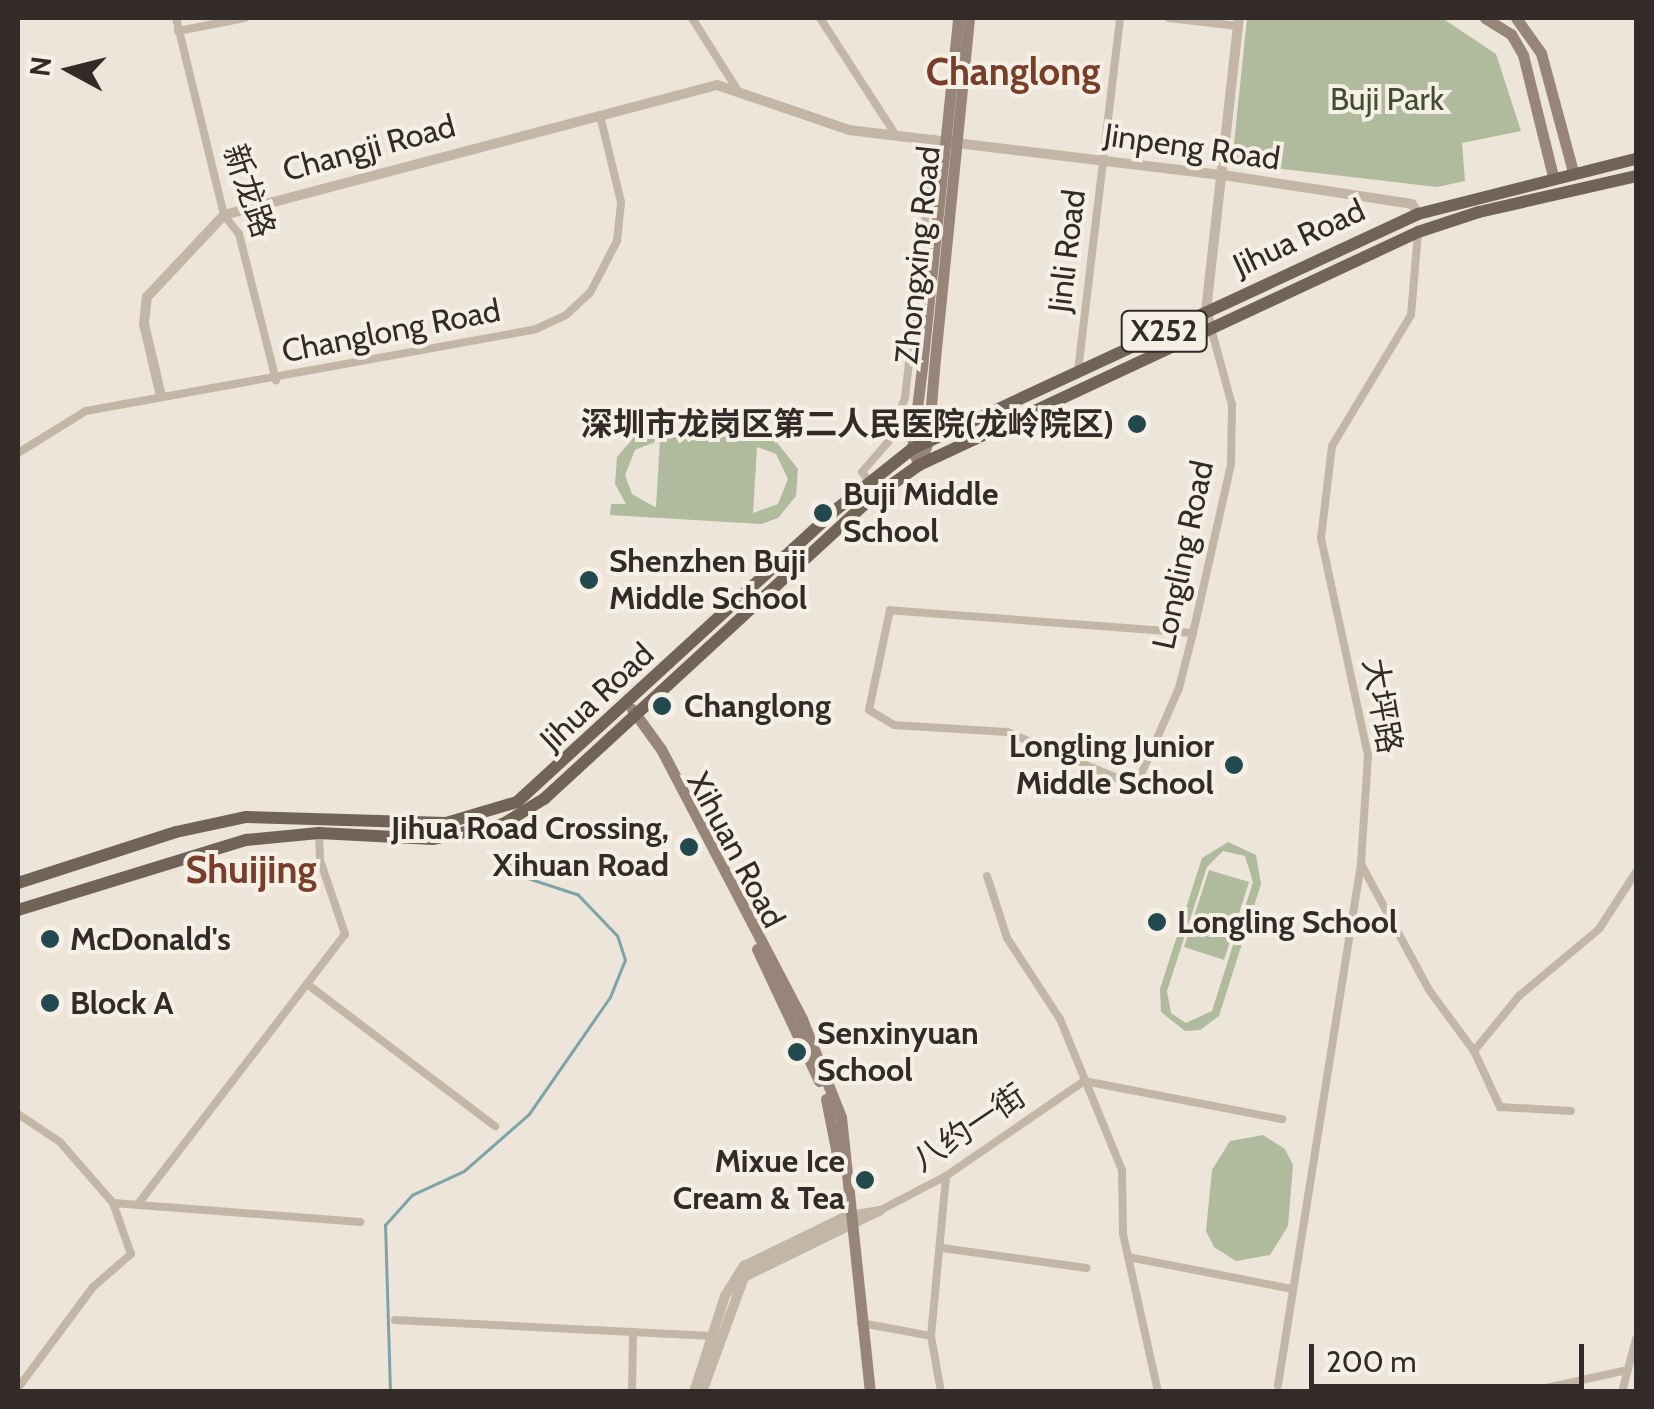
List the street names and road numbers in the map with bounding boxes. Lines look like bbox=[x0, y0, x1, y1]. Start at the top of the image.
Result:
street label: Changji Road bbox=[279, 107, 459, 189]
street label: Jinpeng Road bbox=[1102, 116, 1282, 178]
street label: 新龙路 bbox=[215, 139, 283, 243]
street label: Zhongxing Road bbox=[887, 144, 949, 366]
street label: Jinli Road bbox=[1040, 187, 1094, 315]
street label: Jihua Road bbox=[1227, 191, 1371, 285]
street label: Changlong Road bbox=[279, 291, 503, 371]
road number: X252 bbox=[1119, 306, 1209, 356]
street label: Longling Road bbox=[1144, 457, 1222, 653]
street label: Jihua Road bbox=[532, 635, 662, 759]
street label: 大坪路 bbox=[1355, 655, 1409, 757]
street label: Xihuan Road bbox=[679, 766, 793, 934]
street label: 八约一街 bbox=[905, 1076, 1033, 1180]

